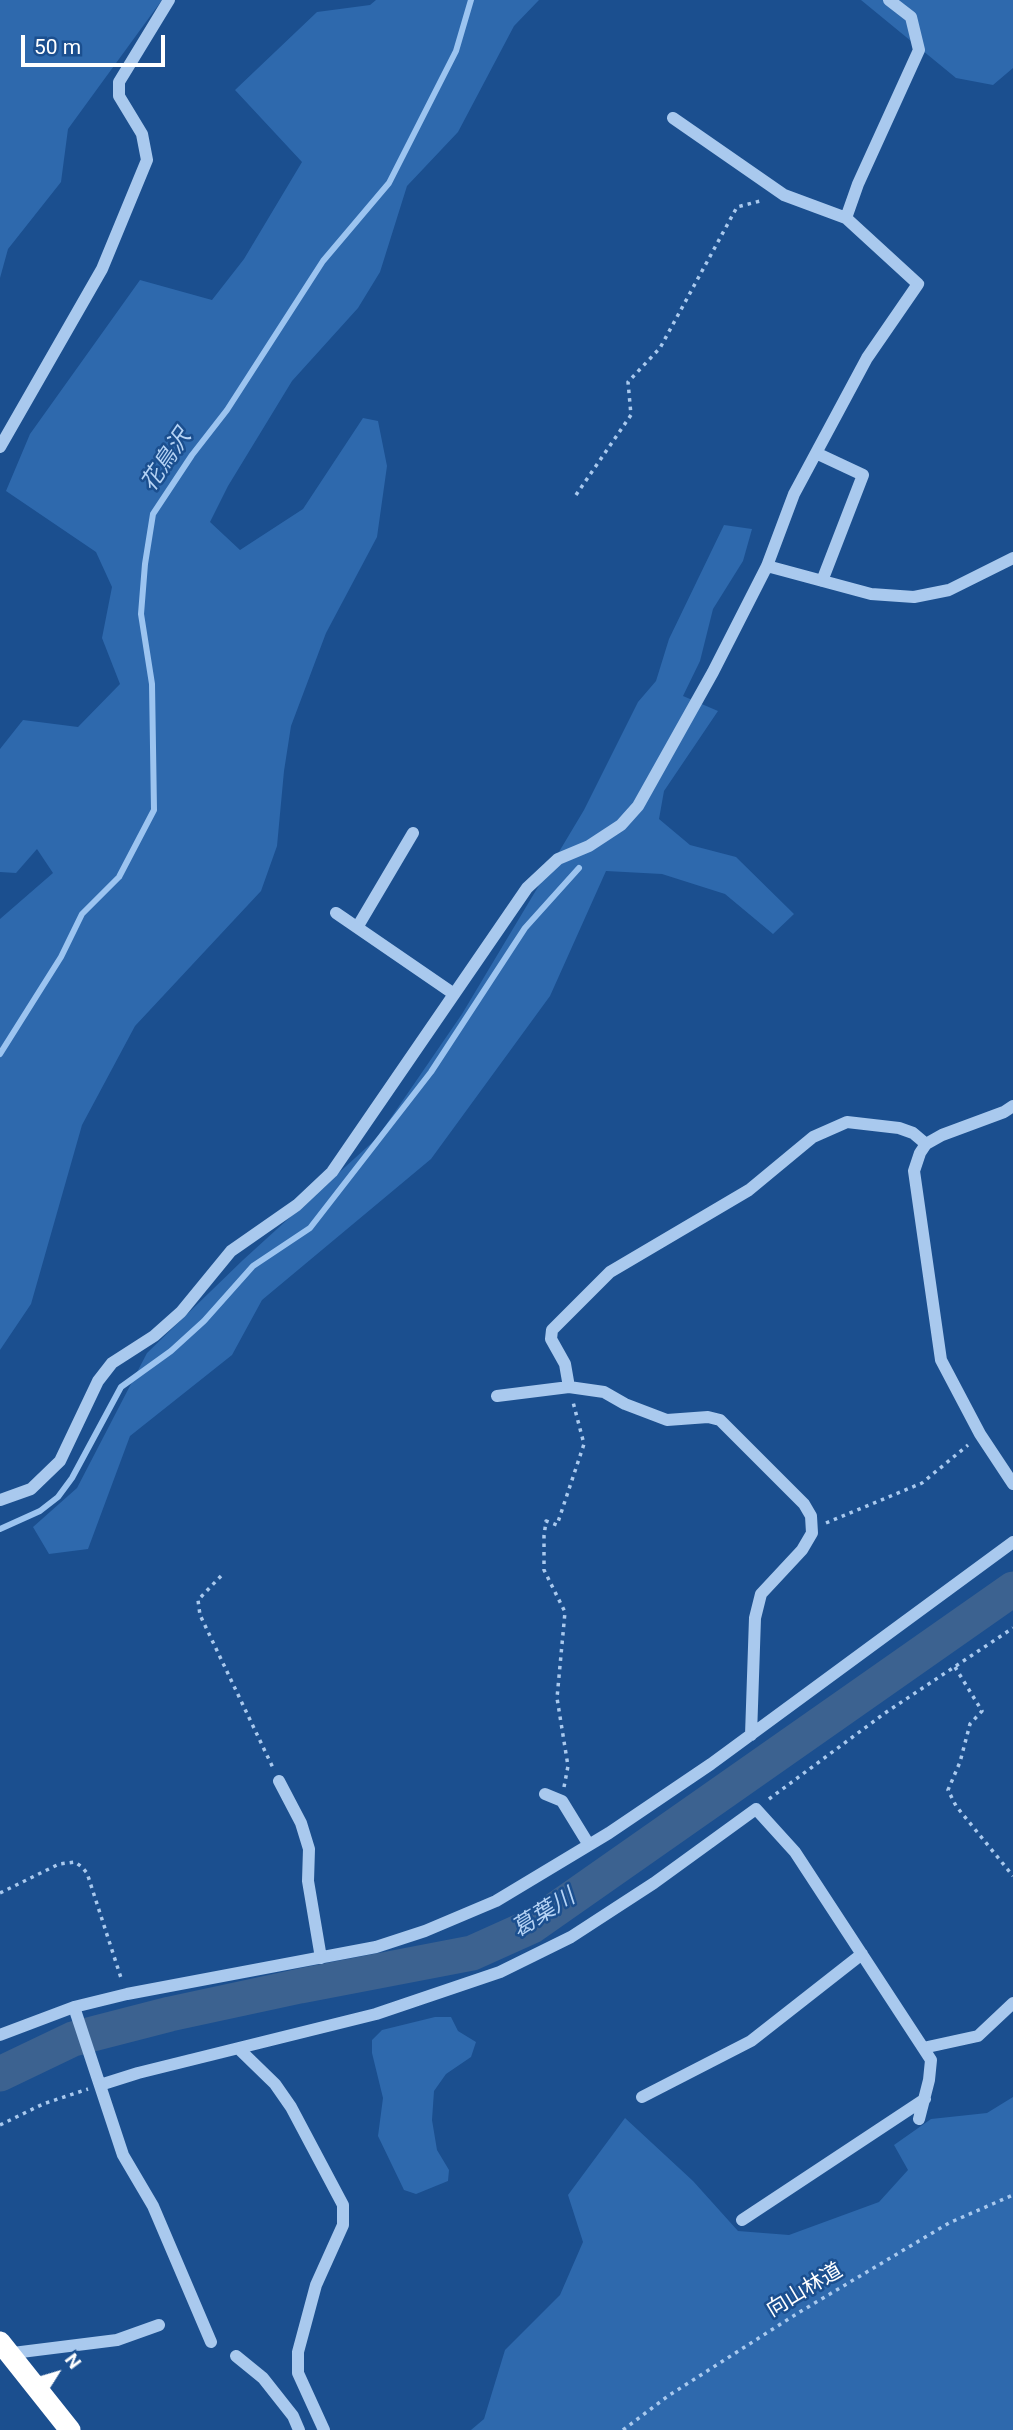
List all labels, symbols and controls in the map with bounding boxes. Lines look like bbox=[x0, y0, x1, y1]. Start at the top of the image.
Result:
scale bar bbox=[24, 21, 168, 65]
text: 50 m bbox=[34, 35, 81, 59]
water label: 花鳥沢 bbox=[136, 425, 198, 497]
water label: 葛葉川 bbox=[507, 1884, 581, 1944]
street label: 向山林道 bbox=[763, 2259, 847, 2323]
north arrow bbox=[21, 2339, 91, 2409]
text: N bbox=[60, 2349, 86, 2373]

